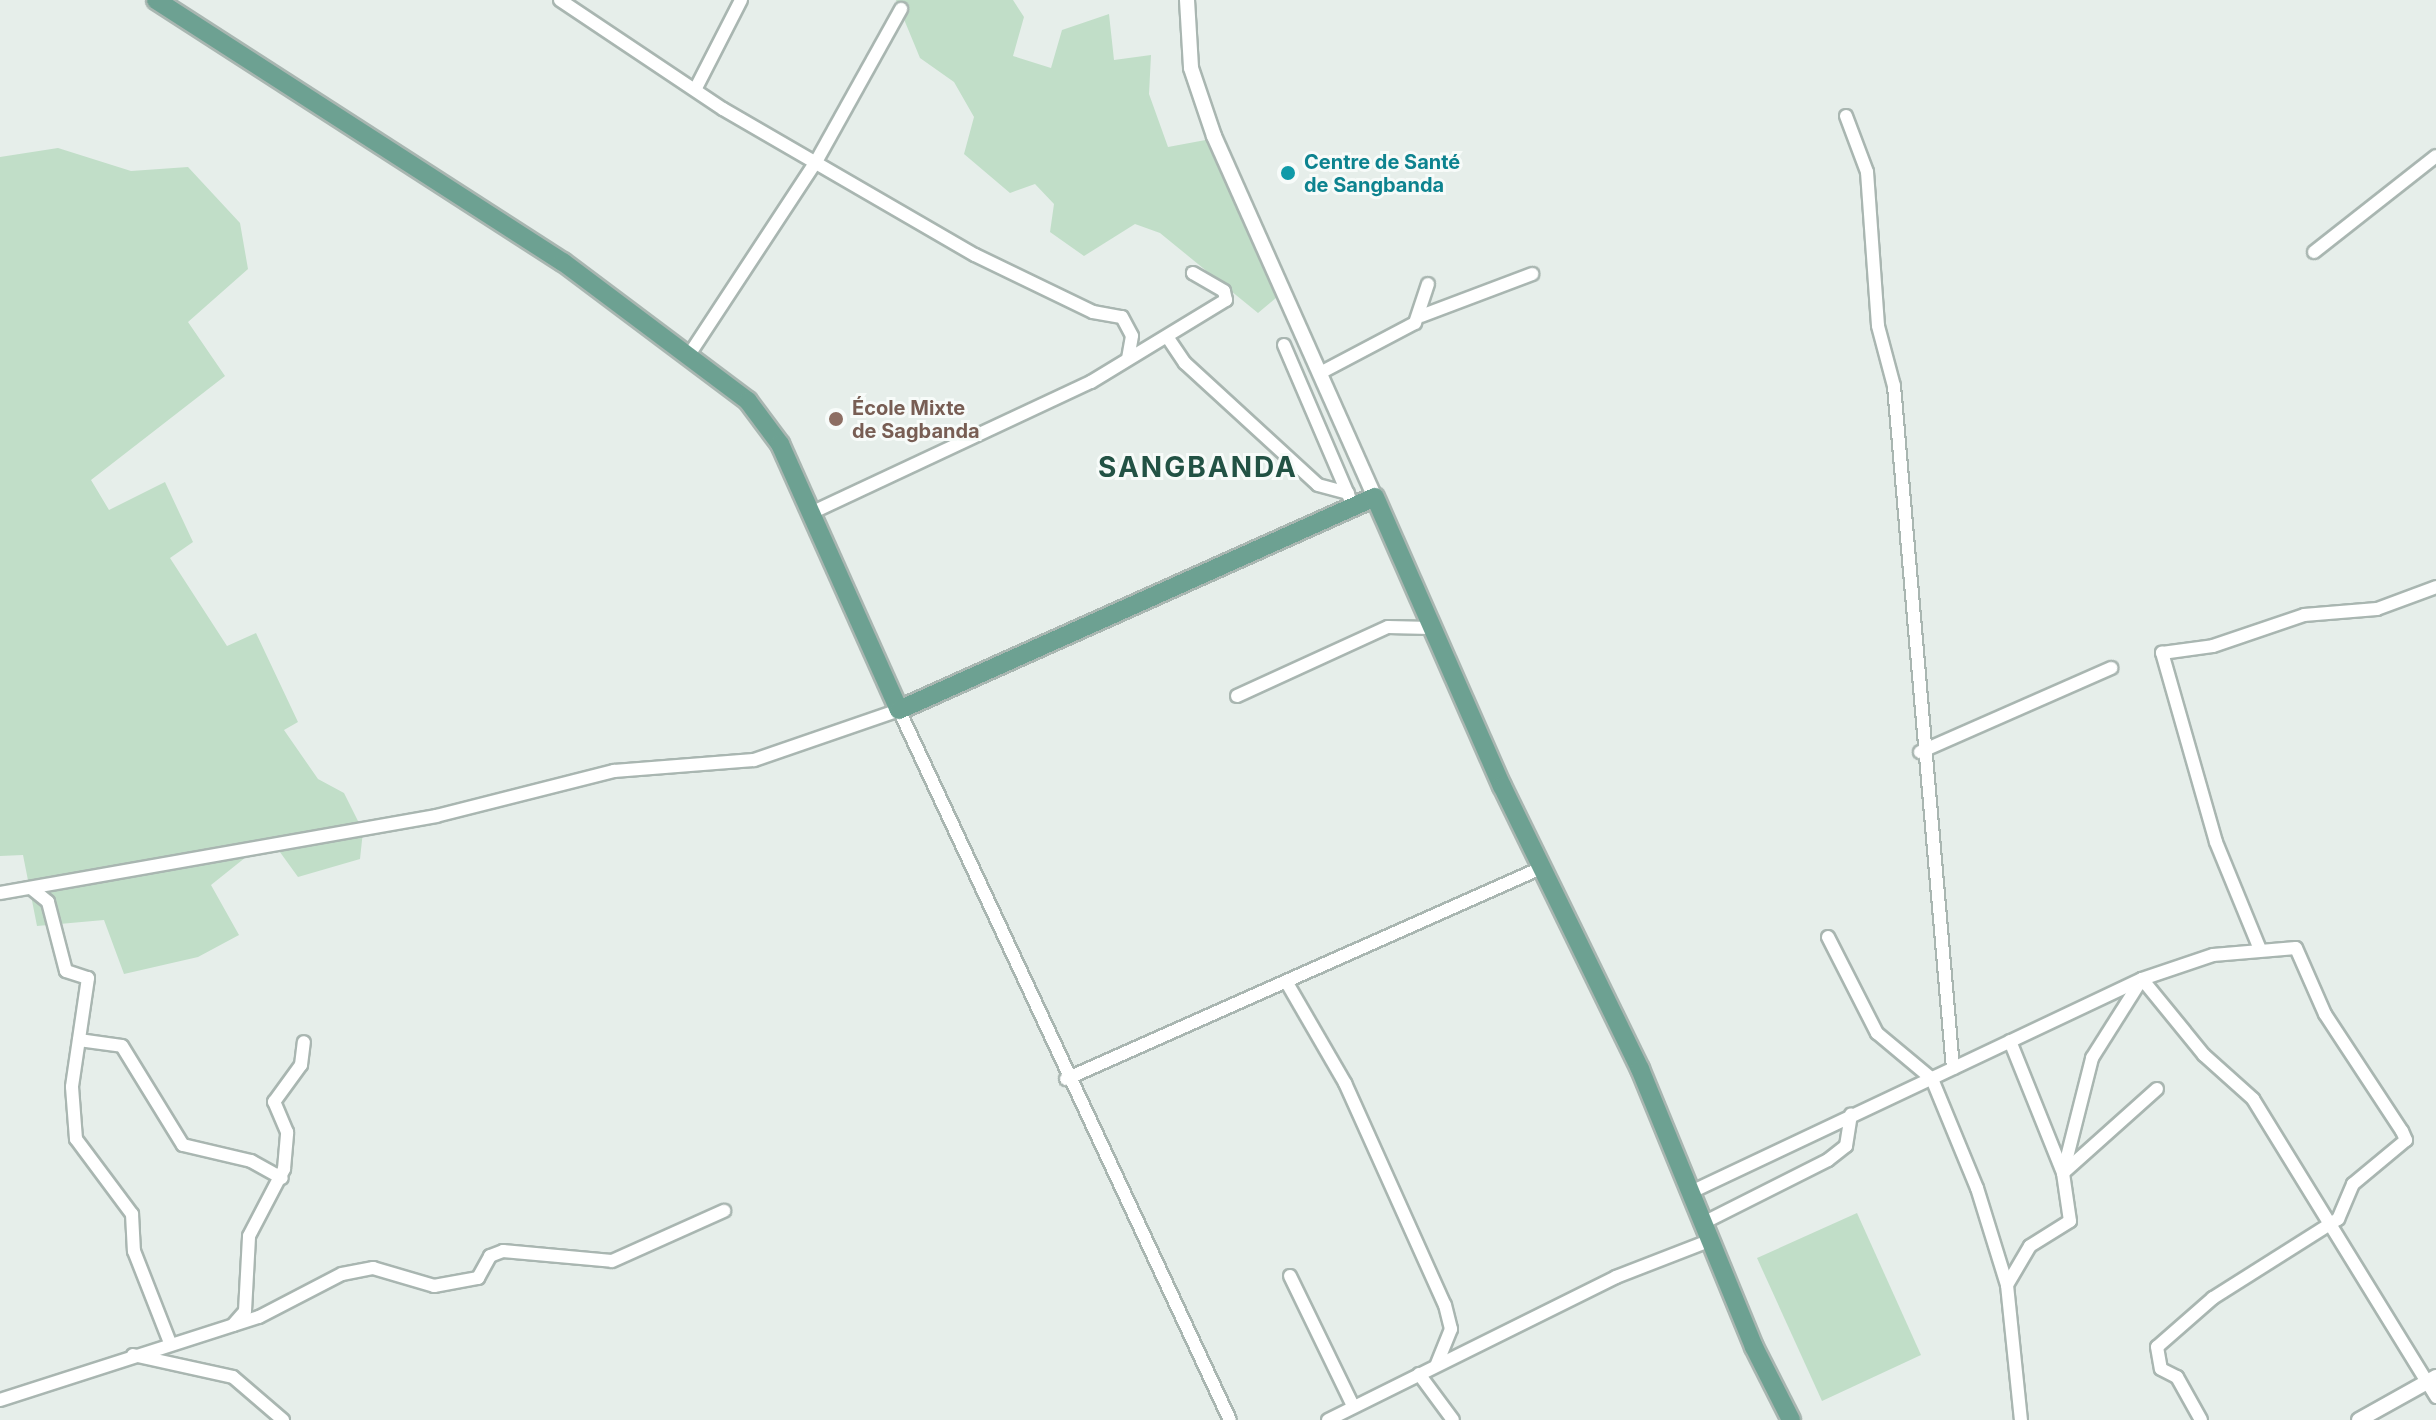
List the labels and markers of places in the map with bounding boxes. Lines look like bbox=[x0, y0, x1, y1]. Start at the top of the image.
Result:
place label: Centre de Santé de Sangbanda bbox=[1304, 150, 1460, 197]
marker: Centre de Santé de Sangbanda bbox=[1279, 164, 1297, 182]
place label: École Mixte de Sagbanda bbox=[852, 396, 980, 443]
marker: École Mixte de Sagbanda bbox=[827, 410, 845, 428]

